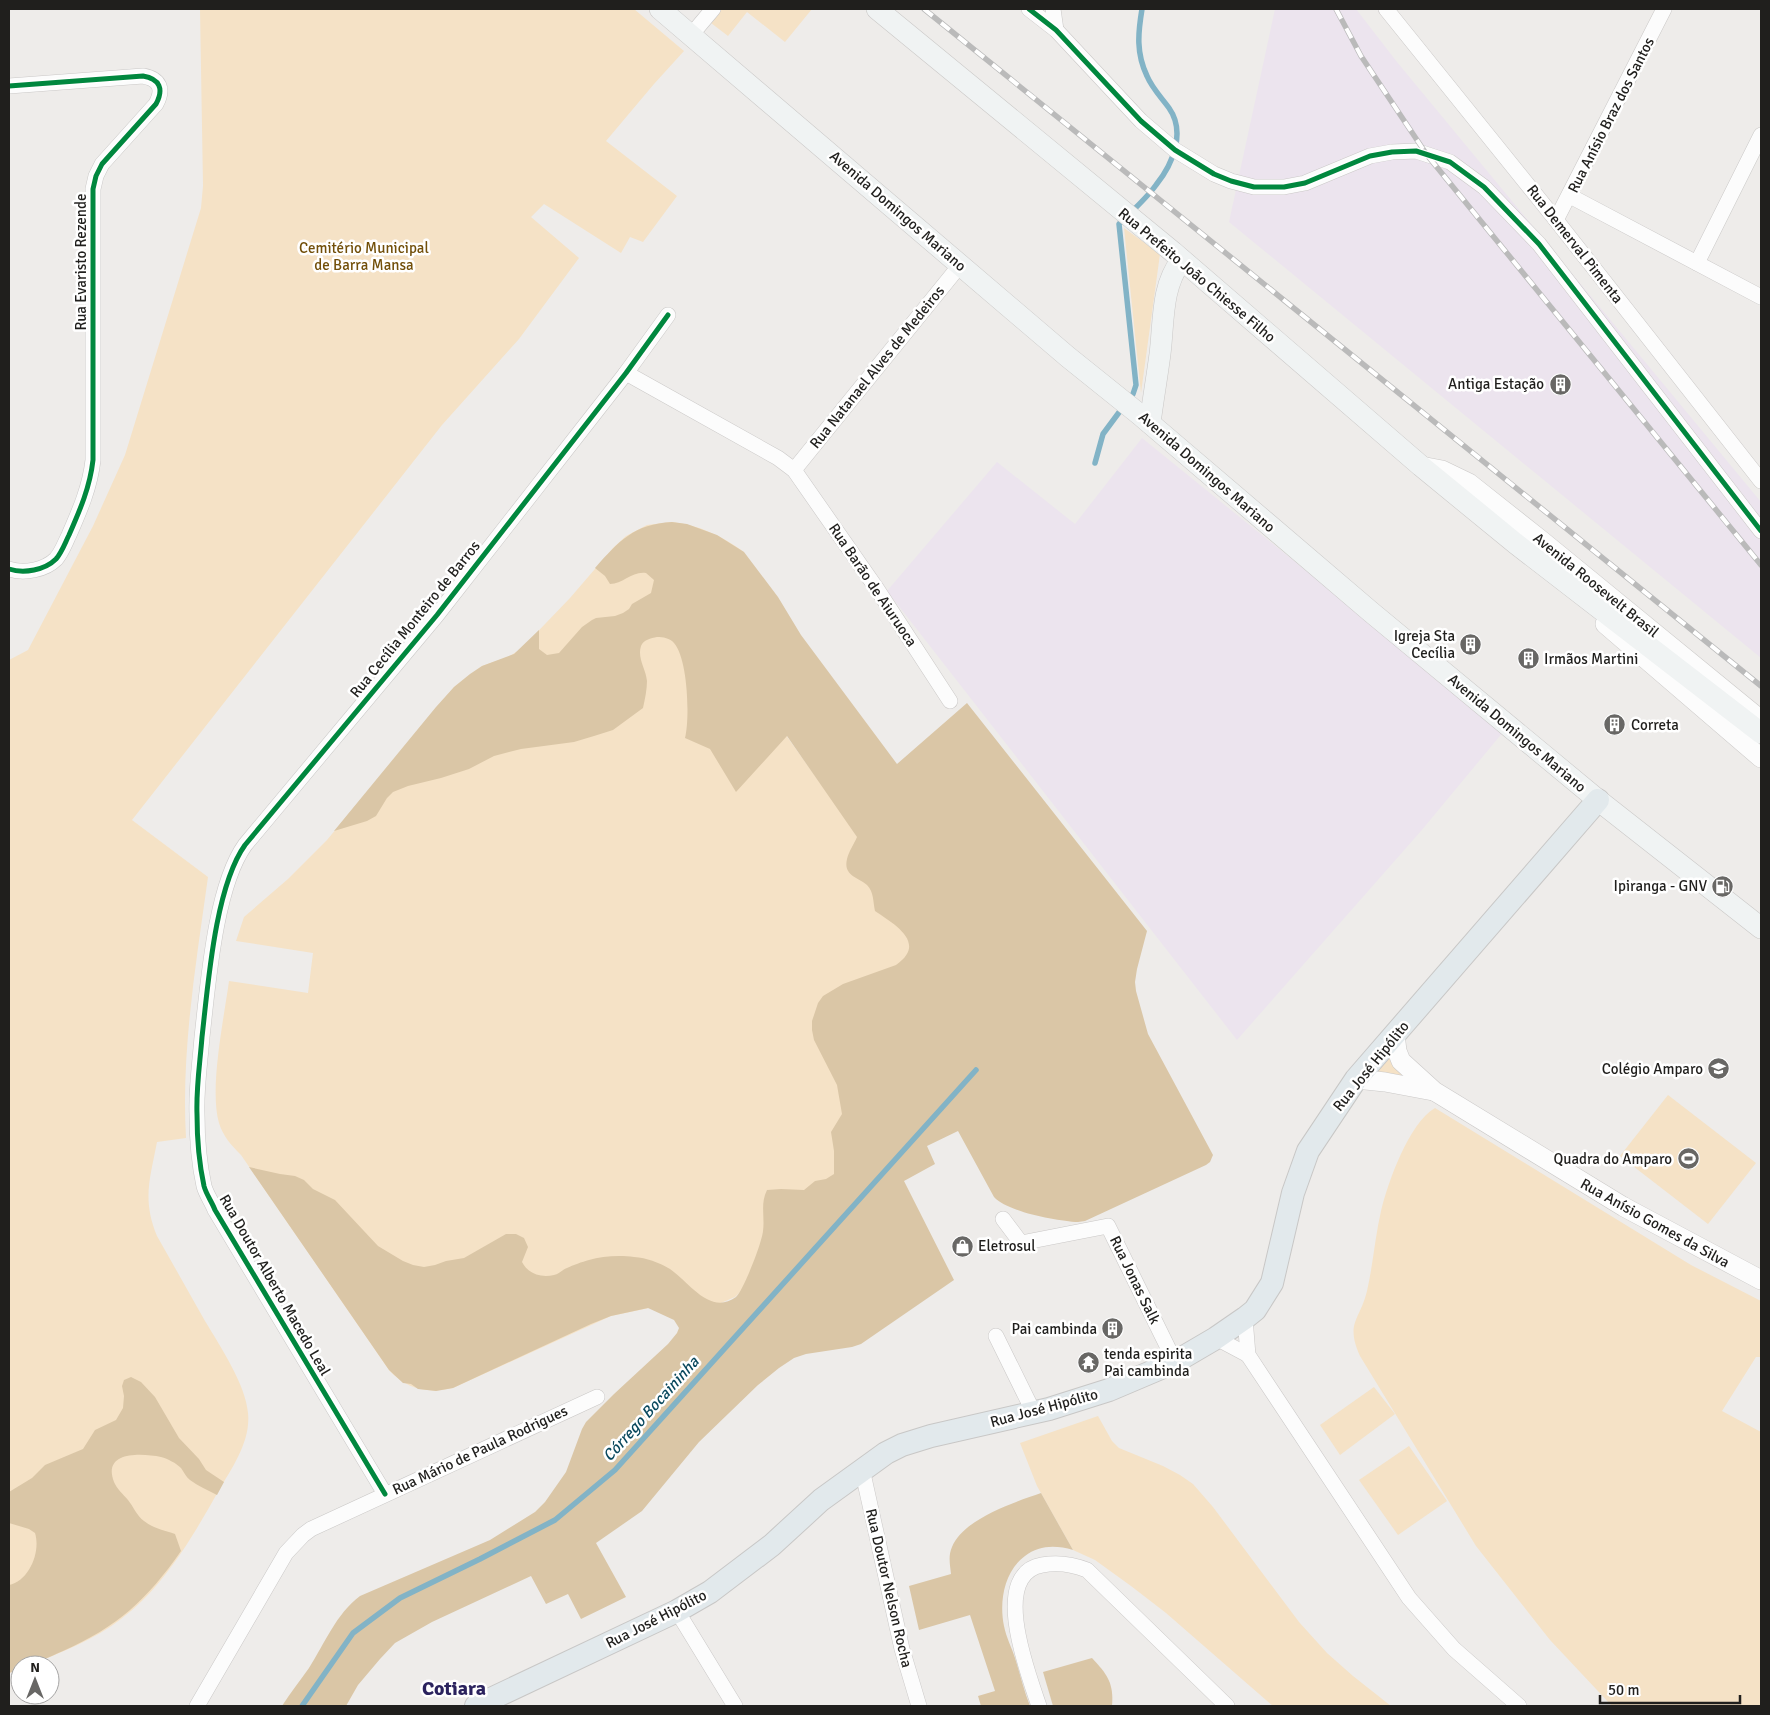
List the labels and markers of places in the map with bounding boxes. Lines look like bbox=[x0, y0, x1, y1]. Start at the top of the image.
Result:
building icon: Antiga Estação bbox=[1548, 372, 1572, 396]
place label: Antiga Estação bbox=[1448, 375, 1544, 393]
place label: Igreja Sta Cecília bbox=[1394, 627, 1455, 662]
building icon: Igreja Sta Cecília bbox=[1459, 633, 1483, 657]
building icon: Irmãos Martini bbox=[1516, 647, 1540, 671]
place label: Irmãos Martini bbox=[1544, 650, 1638, 668]
building icon: Correta bbox=[1603, 713, 1627, 737]
place label: Correta bbox=[1631, 716, 1679, 734]
fuel station icon: Ipiranga - GNV bbox=[1711, 874, 1735, 898]
place label: Ipiranga - GNV bbox=[1614, 877, 1707, 895]
school or university icon: Colégio Amparo bbox=[1707, 1057, 1731, 1081]
place label: Colégio Amparo bbox=[1602, 1060, 1703, 1078]
sports icon: Quadra do Amparo bbox=[1676, 1147, 1700, 1171]
place label: Quadra do Amparo bbox=[1553, 1150, 1672, 1168]
shop icon: Eletrosul bbox=[950, 1234, 974, 1258]
place label: Eletrosul bbox=[978, 1237, 1036, 1255]
building icon: Pai cambinda bbox=[1101, 1317, 1125, 1341]
place label: Pai cambinda bbox=[1011, 1320, 1097, 1338]
place label: tenda espirita Pai cambinda bbox=[1104, 1345, 1192, 1380]
temple icon: tenda espirita Pai cambinda bbox=[1076, 1351, 1100, 1375]

